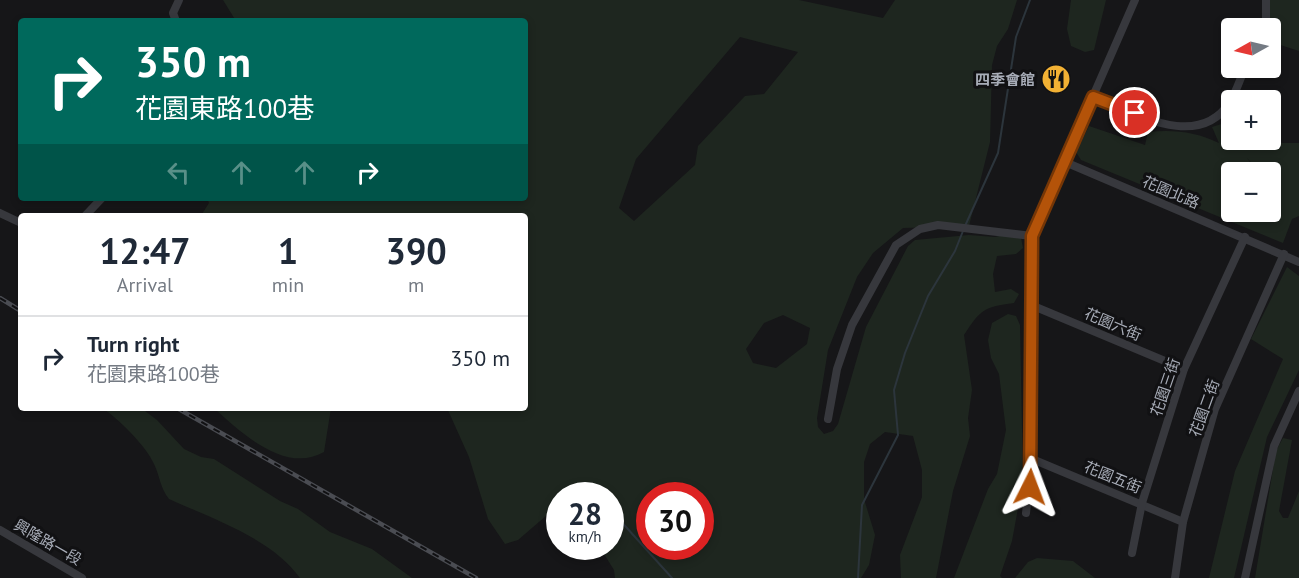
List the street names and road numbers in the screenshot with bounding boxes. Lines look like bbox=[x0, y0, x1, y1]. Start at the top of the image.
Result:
street label: 花園北路 bbox=[1140, 172, 1202, 212]
street label: 花園六街 bbox=[1082, 304, 1144, 344]
street label: 花園三街 bbox=[1146, 356, 1184, 418]
street label: 花園二街 bbox=[1185, 377, 1223, 439]
street label: 花園五街 bbox=[1082, 457, 1144, 497]
street label: 興隆路一段 bbox=[11, 515, 85, 569]

